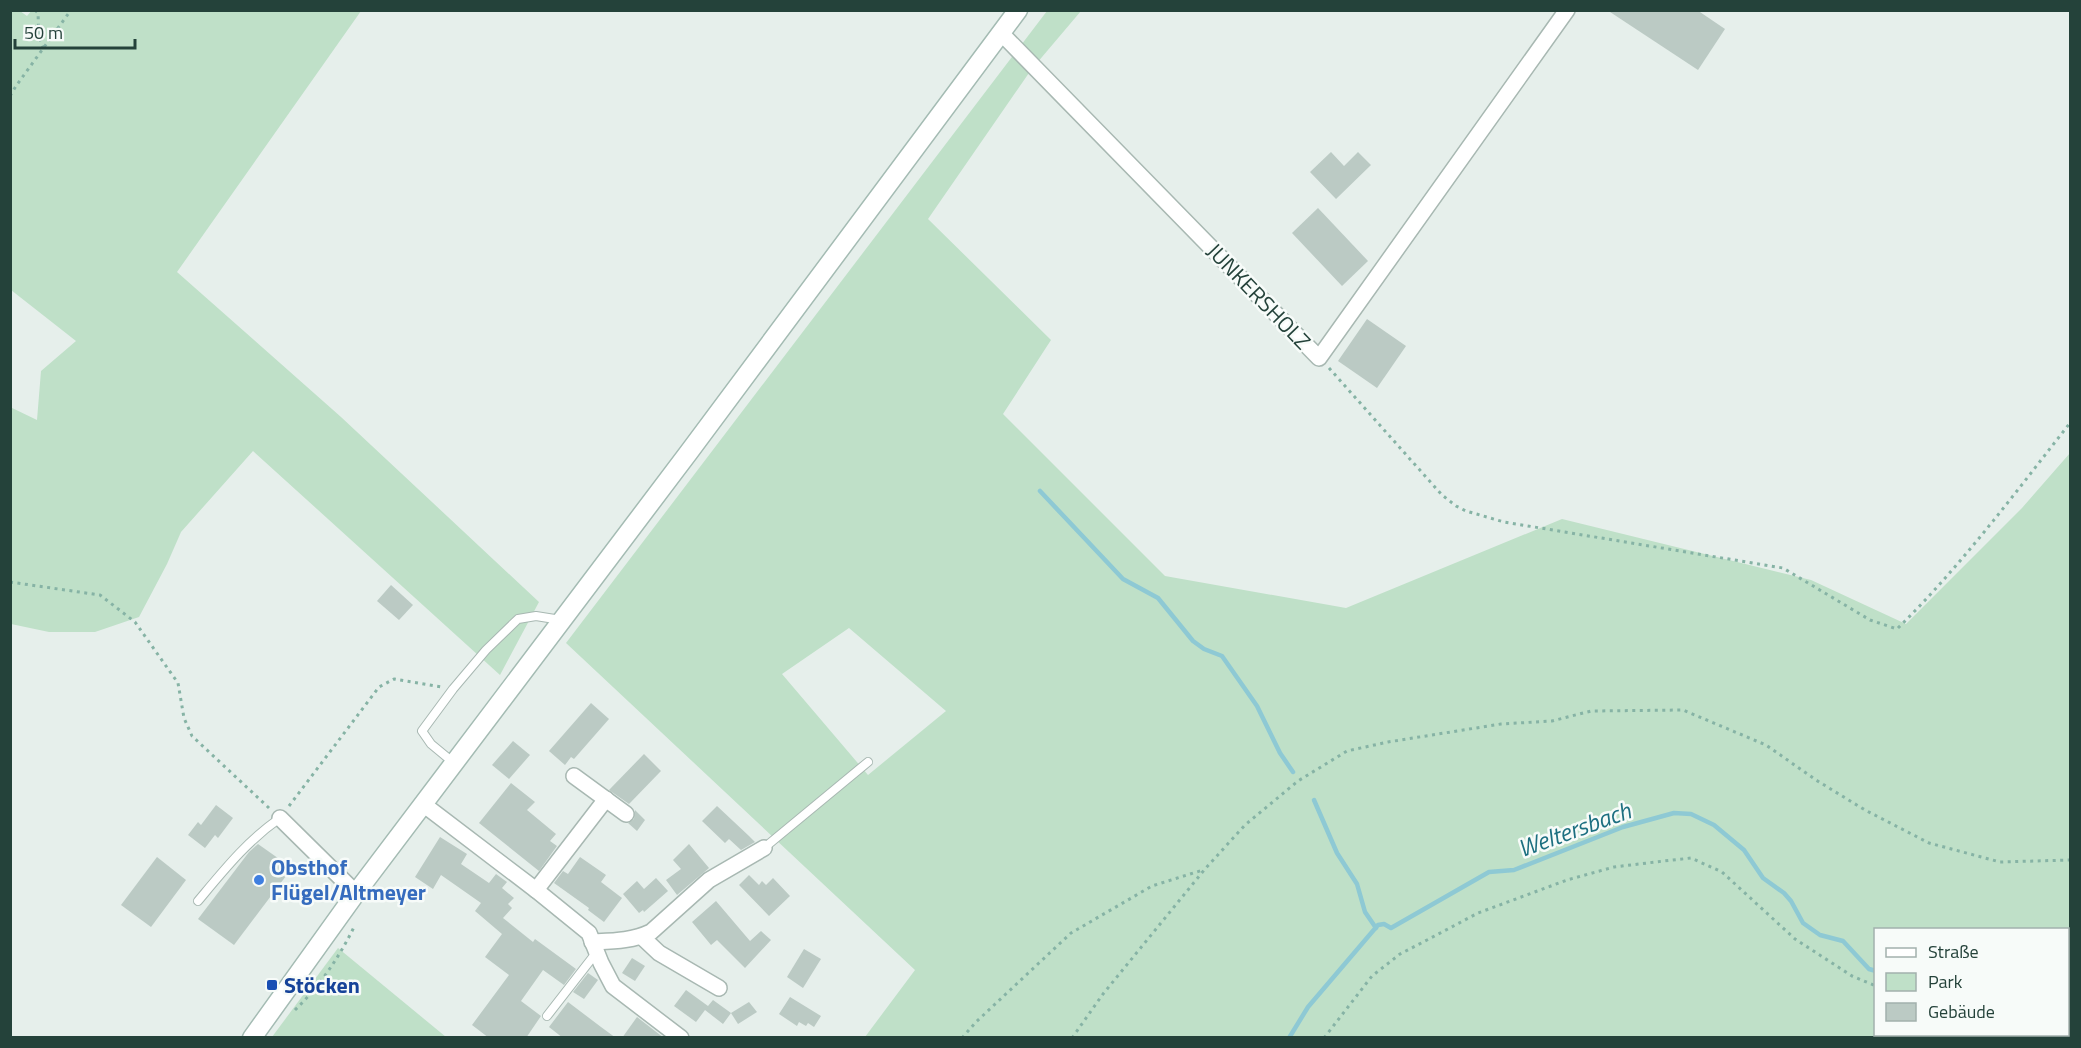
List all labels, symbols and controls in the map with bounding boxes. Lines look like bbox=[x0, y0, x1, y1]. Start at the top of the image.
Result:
scale bar bbox=[15, 12, 135, 50]
text: 50 m bbox=[24, 19, 63, 46]
street label: JUNKERSHOLZ bbox=[1199, 235, 1319, 357]
water label: Weltersbach bbox=[1512, 792, 1636, 866]
place label: Obsthof Flügel/Altmeyer bbox=[271, 850, 426, 909]
marker: Obsthof Flügel/Altmeyer bbox=[252, 873, 266, 887]
legend bbox=[1874, 928, 2069, 1036]
text: Straße bbox=[1928, 938, 1979, 965]
place label: Stöcken bbox=[284, 968, 360, 1002]
text: Park bbox=[1928, 968, 1963, 995]
marker: Stöcken bbox=[265, 978, 279, 992]
text: Gebäude bbox=[1928, 998, 1995, 1025]

